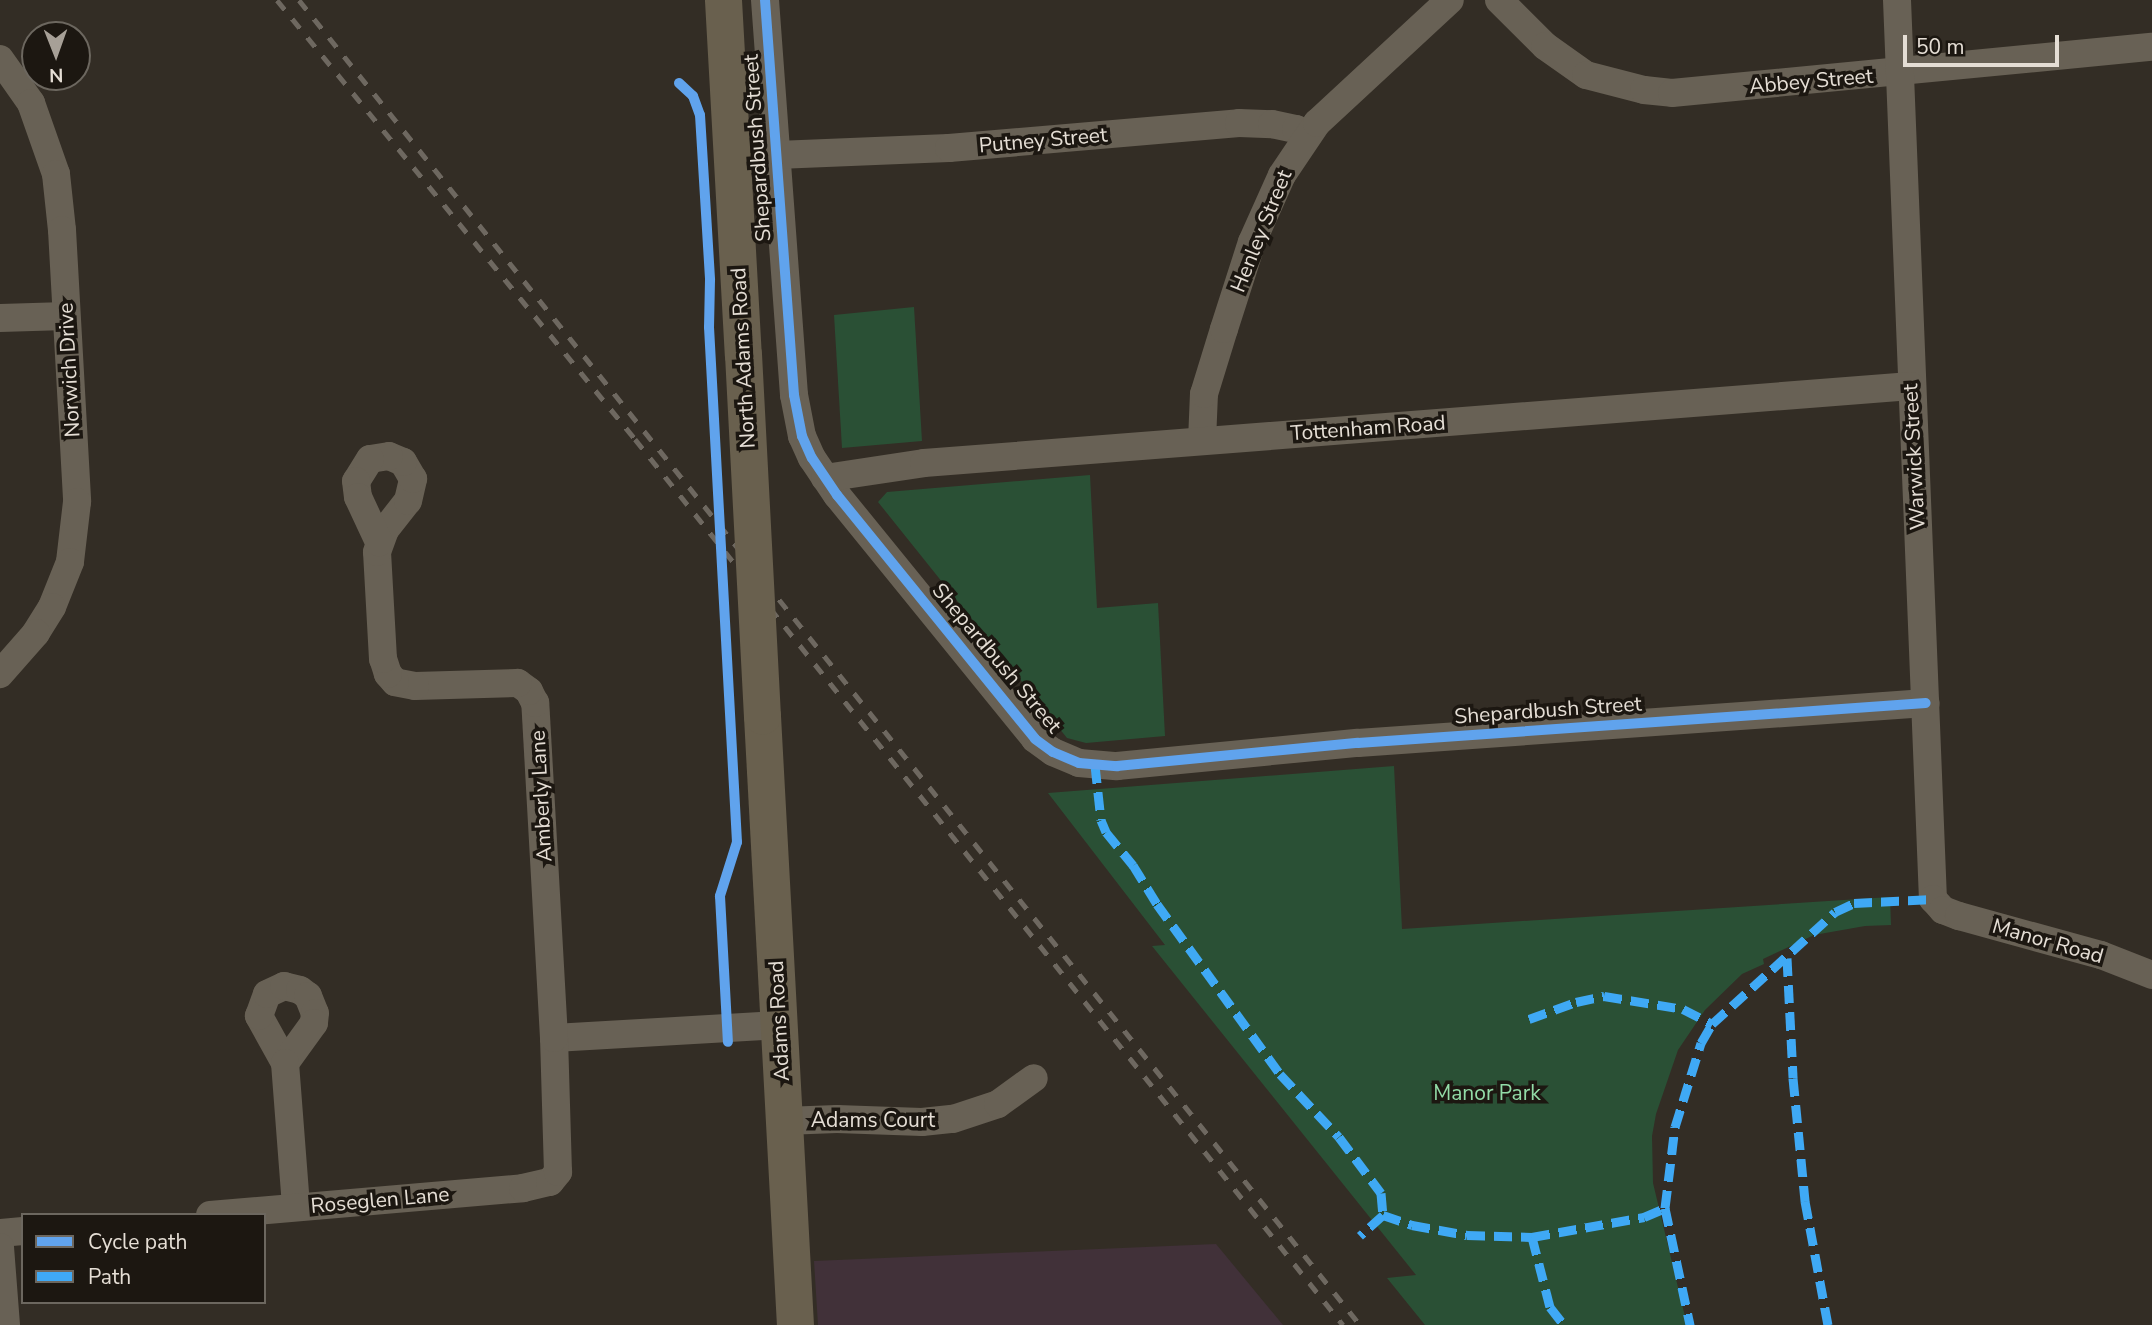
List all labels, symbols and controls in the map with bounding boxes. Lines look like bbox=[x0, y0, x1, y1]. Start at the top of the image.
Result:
north arrow bbox=[21, 21, 91, 91]
scale bar bbox=[1907, 21, 2063, 65]
text: 50 m bbox=[1916, 33, 1965, 61]
street label: Shepardbush Street bbox=[738, 53, 776, 243]
text: N bbox=[49, 62, 64, 88]
street label: Abbey Street bbox=[1748, 63, 1874, 99]
street label: Putney Street bbox=[978, 122, 1108, 158]
street label: Henley Street bbox=[1225, 166, 1297, 296]
street label: North Adams Road bbox=[726, 267, 760, 449]
street label: Norwich Drive bbox=[53, 302, 85, 438]
street label: Warwick Street bbox=[1898, 383, 1930, 531]
street label: Tottenham Road bbox=[1290, 410, 1446, 446]
street label: Shepardbush Street bbox=[927, 578, 1067, 738]
street label: Shepardbush Street bbox=[1453, 691, 1643, 729]
street label: Amberly Lane bbox=[525, 729, 557, 863]
street label: Manor Road bbox=[1990, 913, 2106, 969]
street label: Adams Road bbox=[763, 960, 795, 1082]
park label: Manor Park bbox=[1433, 1080, 1541, 1106]
street label: Adams Court bbox=[811, 1107, 935, 1133]
street label: Roseglen Lane bbox=[310, 1181, 450, 1219]
legend bbox=[21, 1213, 266, 1304]
text: Cycle path bbox=[88, 1228, 187, 1256]
text: Path bbox=[88, 1263, 131, 1291]

